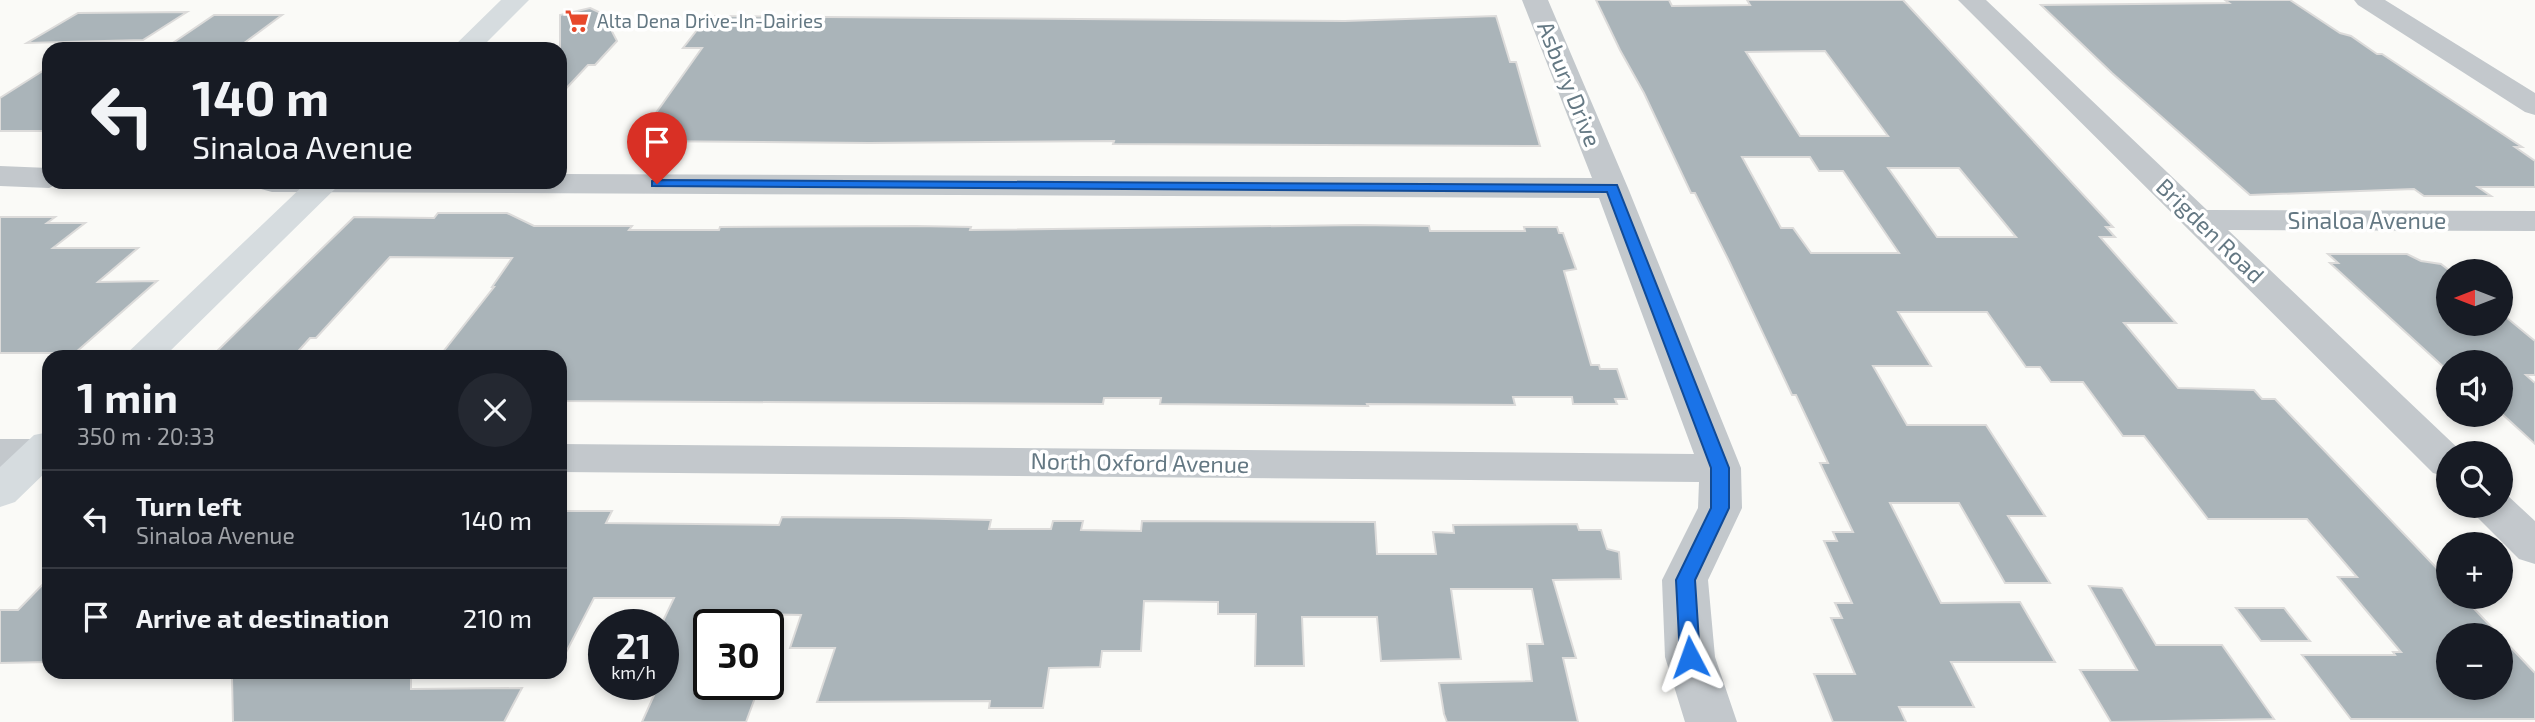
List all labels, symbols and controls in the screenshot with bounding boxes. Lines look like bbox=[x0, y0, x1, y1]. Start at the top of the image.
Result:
supermarket icon: Alta Dena Drive-In-Dairies bbox=[563, 7, 591, 35]
place label: Alta Dena Drive-In-Dairies bbox=[597, 9, 823, 32]
street label: Asbury Drive bbox=[1532, 17, 1608, 150]
text: 140 m bbox=[192, 67, 329, 126]
icon: left bbox=[77, 70, 168, 161]
pin bbox=[627, 112, 687, 184]
icon: arrive bbox=[638, 123, 676, 161]
text: Sinaloa Avenue bbox=[192, 127, 413, 165]
street label: Brigden Road bbox=[2151, 172, 2270, 289]
street label: Sinaloa Avenue bbox=[2288, 206, 2446, 234]
north arrow bbox=[2436, 259, 2513, 336]
map controls bbox=[2436, 259, 2513, 700]
button: sound bbox=[2436, 350, 2513, 427]
text: 1 min bbox=[77, 371, 178, 421]
button: close bbox=[458, 373, 532, 447]
text: 350 m · 20:33 bbox=[77, 422, 215, 450]
button: search bbox=[2436, 441, 2513, 518]
street label: North Oxford Avenue bbox=[1030, 446, 1250, 478]
text: Turn left bbox=[136, 490, 242, 521]
icon: left bbox=[77, 500, 115, 538]
text: 140 m bbox=[461, 504, 532, 535]
text: Sinaloa Avenue bbox=[136, 521, 295, 549]
button: + bbox=[2436, 532, 2513, 609]
icon: arrive bbox=[77, 598, 115, 636]
text: Arrive at destination bbox=[136, 602, 389, 633]
text: 210 m bbox=[463, 602, 532, 633]
speed limit sign: 30 bbox=[693, 609, 784, 700]
position arrow bbox=[1653, 620, 1727, 694]
button: − bbox=[2436, 623, 2513, 700]
text: 21 bbox=[616, 624, 651, 666]
text: km/h bbox=[611, 661, 656, 683]

